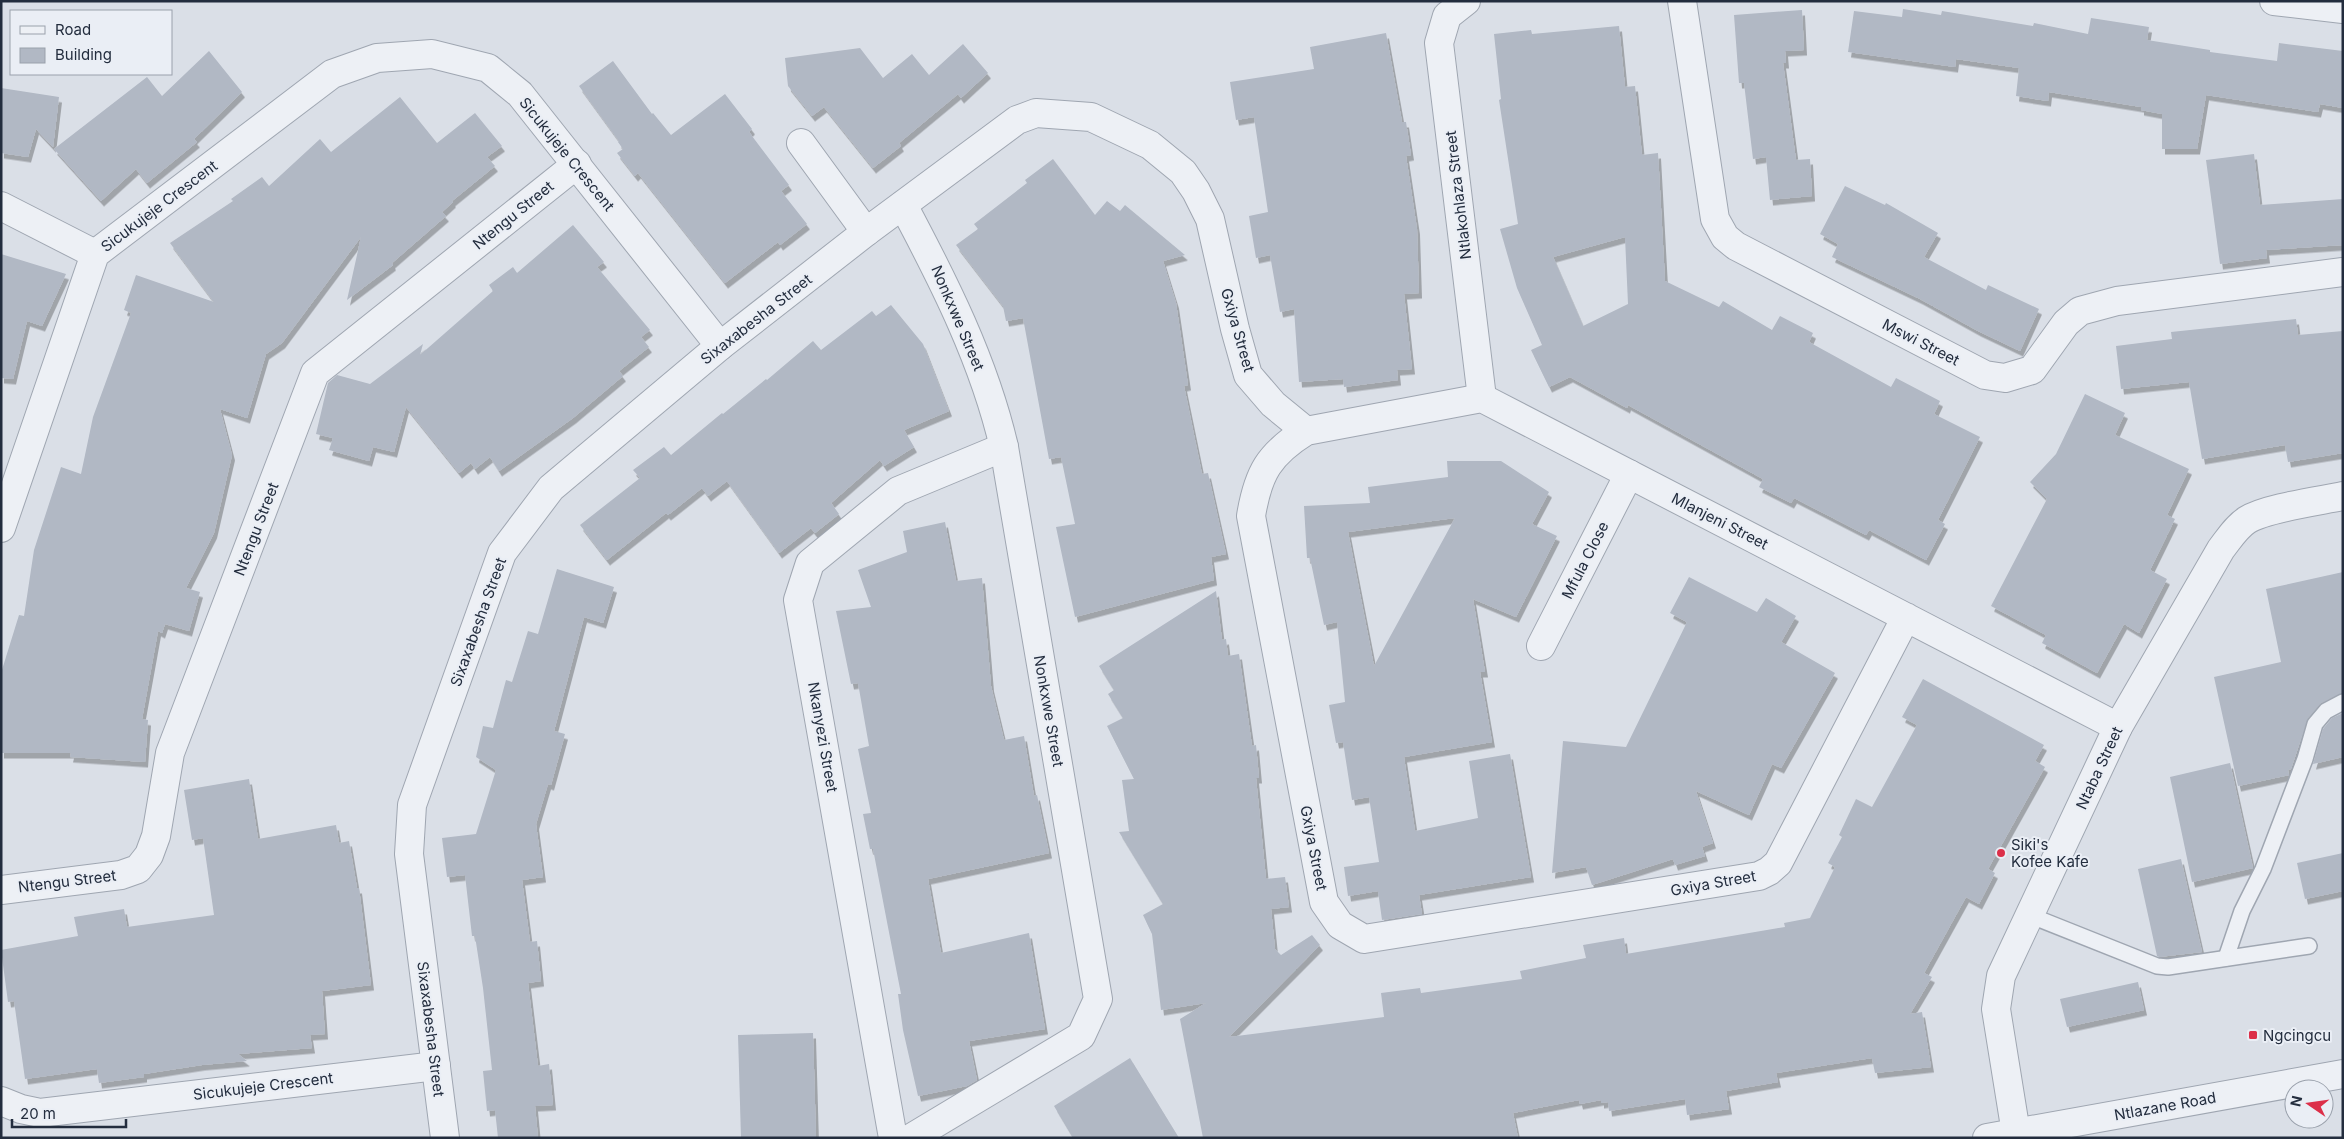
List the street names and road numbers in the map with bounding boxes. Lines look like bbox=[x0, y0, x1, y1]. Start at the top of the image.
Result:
street label: Sicukujeje Crescent bbox=[515, 93, 619, 215]
street label: Ntlakohlaza Street bbox=[1441, 129, 1475, 260]
street label: Sicukujeje Crescent bbox=[97, 156, 221, 256]
street label: Ntengu Street bbox=[469, 177, 557, 253]
street label: Nonkxwe Street bbox=[927, 262, 989, 374]
street label: Sixaxabesha Street bbox=[696, 270, 816, 368]
street label: Gxiya Street bbox=[1217, 286, 1259, 374]
street label: Mswi Street bbox=[1879, 314, 1963, 370]
street label: Ntengu Street bbox=[229, 480, 283, 578]
street label: Mlanjeni Street bbox=[1669, 488, 1772, 554]
street label: Mfula Close bbox=[1557, 518, 1613, 602]
street label: Sixaxabesha Street bbox=[446, 555, 510, 689]
street label: Nonkxwe Street bbox=[1030, 654, 1068, 768]
street label: Nkanyezi Street bbox=[804, 680, 842, 794]
street label: Ntaba Street bbox=[2072, 723, 2127, 812]
street label: Gxiya Street bbox=[1296, 804, 1332, 892]
street label: Ntengu Street bbox=[17, 866, 117, 896]
street label: Gxiya Street bbox=[1669, 866, 1757, 900]
street label: Sixaxabesha Street bbox=[413, 960, 449, 1098]
street label: Sicukujeje Crescent bbox=[192, 1068, 334, 1104]
street label: Ntlazane Road bbox=[2113, 1088, 2217, 1124]

